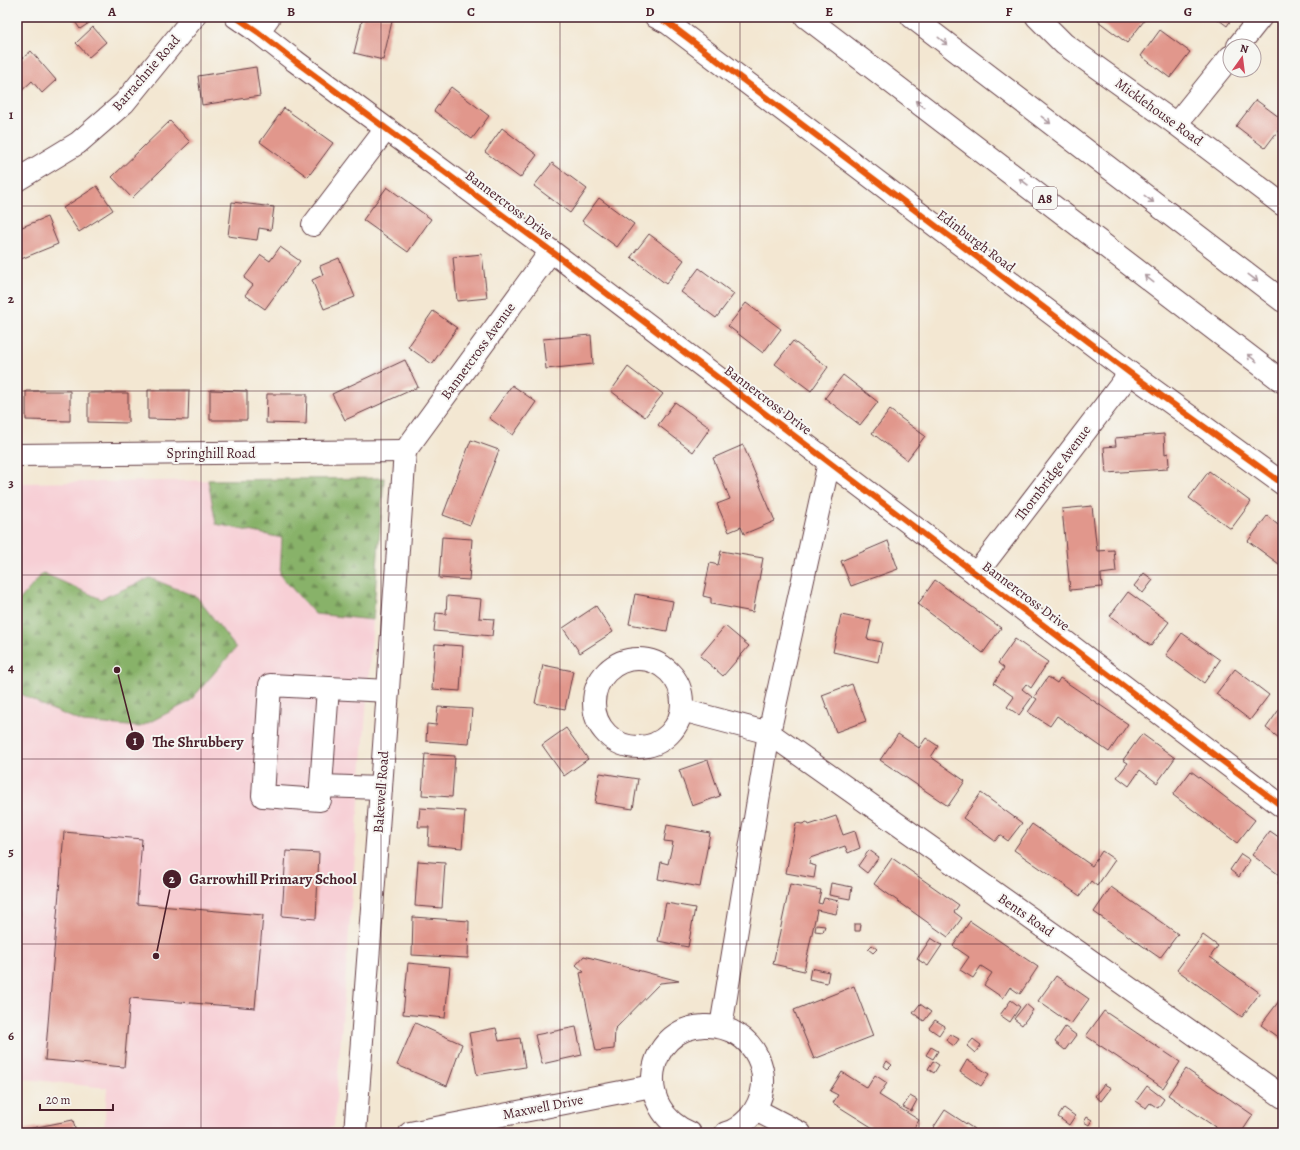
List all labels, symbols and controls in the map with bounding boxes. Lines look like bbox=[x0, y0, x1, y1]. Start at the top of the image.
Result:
text: A bbox=[107, 3, 117, 20]
text: B bbox=[287, 3, 295, 20]
text: C bbox=[467, 3, 475, 20]
text: D bbox=[645, 3, 655, 20]
text: E bbox=[825, 3, 833, 20]
text: F bbox=[1006, 3, 1013, 20]
text: G bbox=[1184, 3, 1192, 20]
street label: Barrachnie Road bbox=[108, 30, 185, 115]
one-way arrow bbox=[937, 36, 948, 45]
north arrow bbox=[1222, 38, 1262, 78]
text: N bbox=[1239, 41, 1250, 57]
street label: Micklehouse Road bbox=[1111, 74, 1207, 151]
one-way arrow bbox=[915, 99, 926, 108]
text: 1 bbox=[9, 106, 14, 123]
one-way arrow bbox=[1040, 116, 1051, 124]
street label: Bannercross Drive bbox=[461, 166, 557, 244]
one-way arrow bbox=[1018, 178, 1029, 186]
road number: A8 bbox=[1033, 187, 1057, 209]
one-way arrow bbox=[1144, 195, 1155, 203]
street label: Edinburgh Road bbox=[933, 205, 1019, 277]
one-way arrow bbox=[1247, 273, 1258, 282]
one-way arrow bbox=[1144, 274, 1155, 283]
text: 2 bbox=[8, 290, 15, 307]
street label: Bannercross Avenue bbox=[436, 299, 520, 403]
one-way arrow bbox=[1247, 354, 1258, 362]
street label: Bannercross Drive bbox=[720, 361, 816, 439]
street label: Thornbridge Avenue bbox=[1011, 421, 1095, 525]
street label: Springhill Road bbox=[167, 444, 256, 463]
text: 3 bbox=[8, 474, 14, 491]
street label: Bannercross Drive bbox=[978, 557, 1074, 635]
text: 4 bbox=[8, 659, 14, 676]
callout: The Shrubbery bbox=[125, 728, 252, 755]
text: The Shrubbery bbox=[152, 732, 245, 752]
text: 1 bbox=[133, 733, 138, 749]
street label: Bakewell Road bbox=[369, 750, 393, 834]
text: 5 bbox=[8, 843, 14, 860]
callout: Garrowhill Primary School bbox=[162, 865, 365, 892]
text: Garrowhill Primary School bbox=[189, 869, 357, 889]
text: 2 bbox=[169, 871, 175, 887]
street label: Bents Road bbox=[994, 889, 1058, 942]
text: 6 bbox=[8, 1027, 14, 1044]
scale bar bbox=[40, 1086, 113, 1112]
street label: Maxwell Drive bbox=[501, 1090, 585, 1124]
text: 20 m bbox=[46, 1092, 70, 1108]

